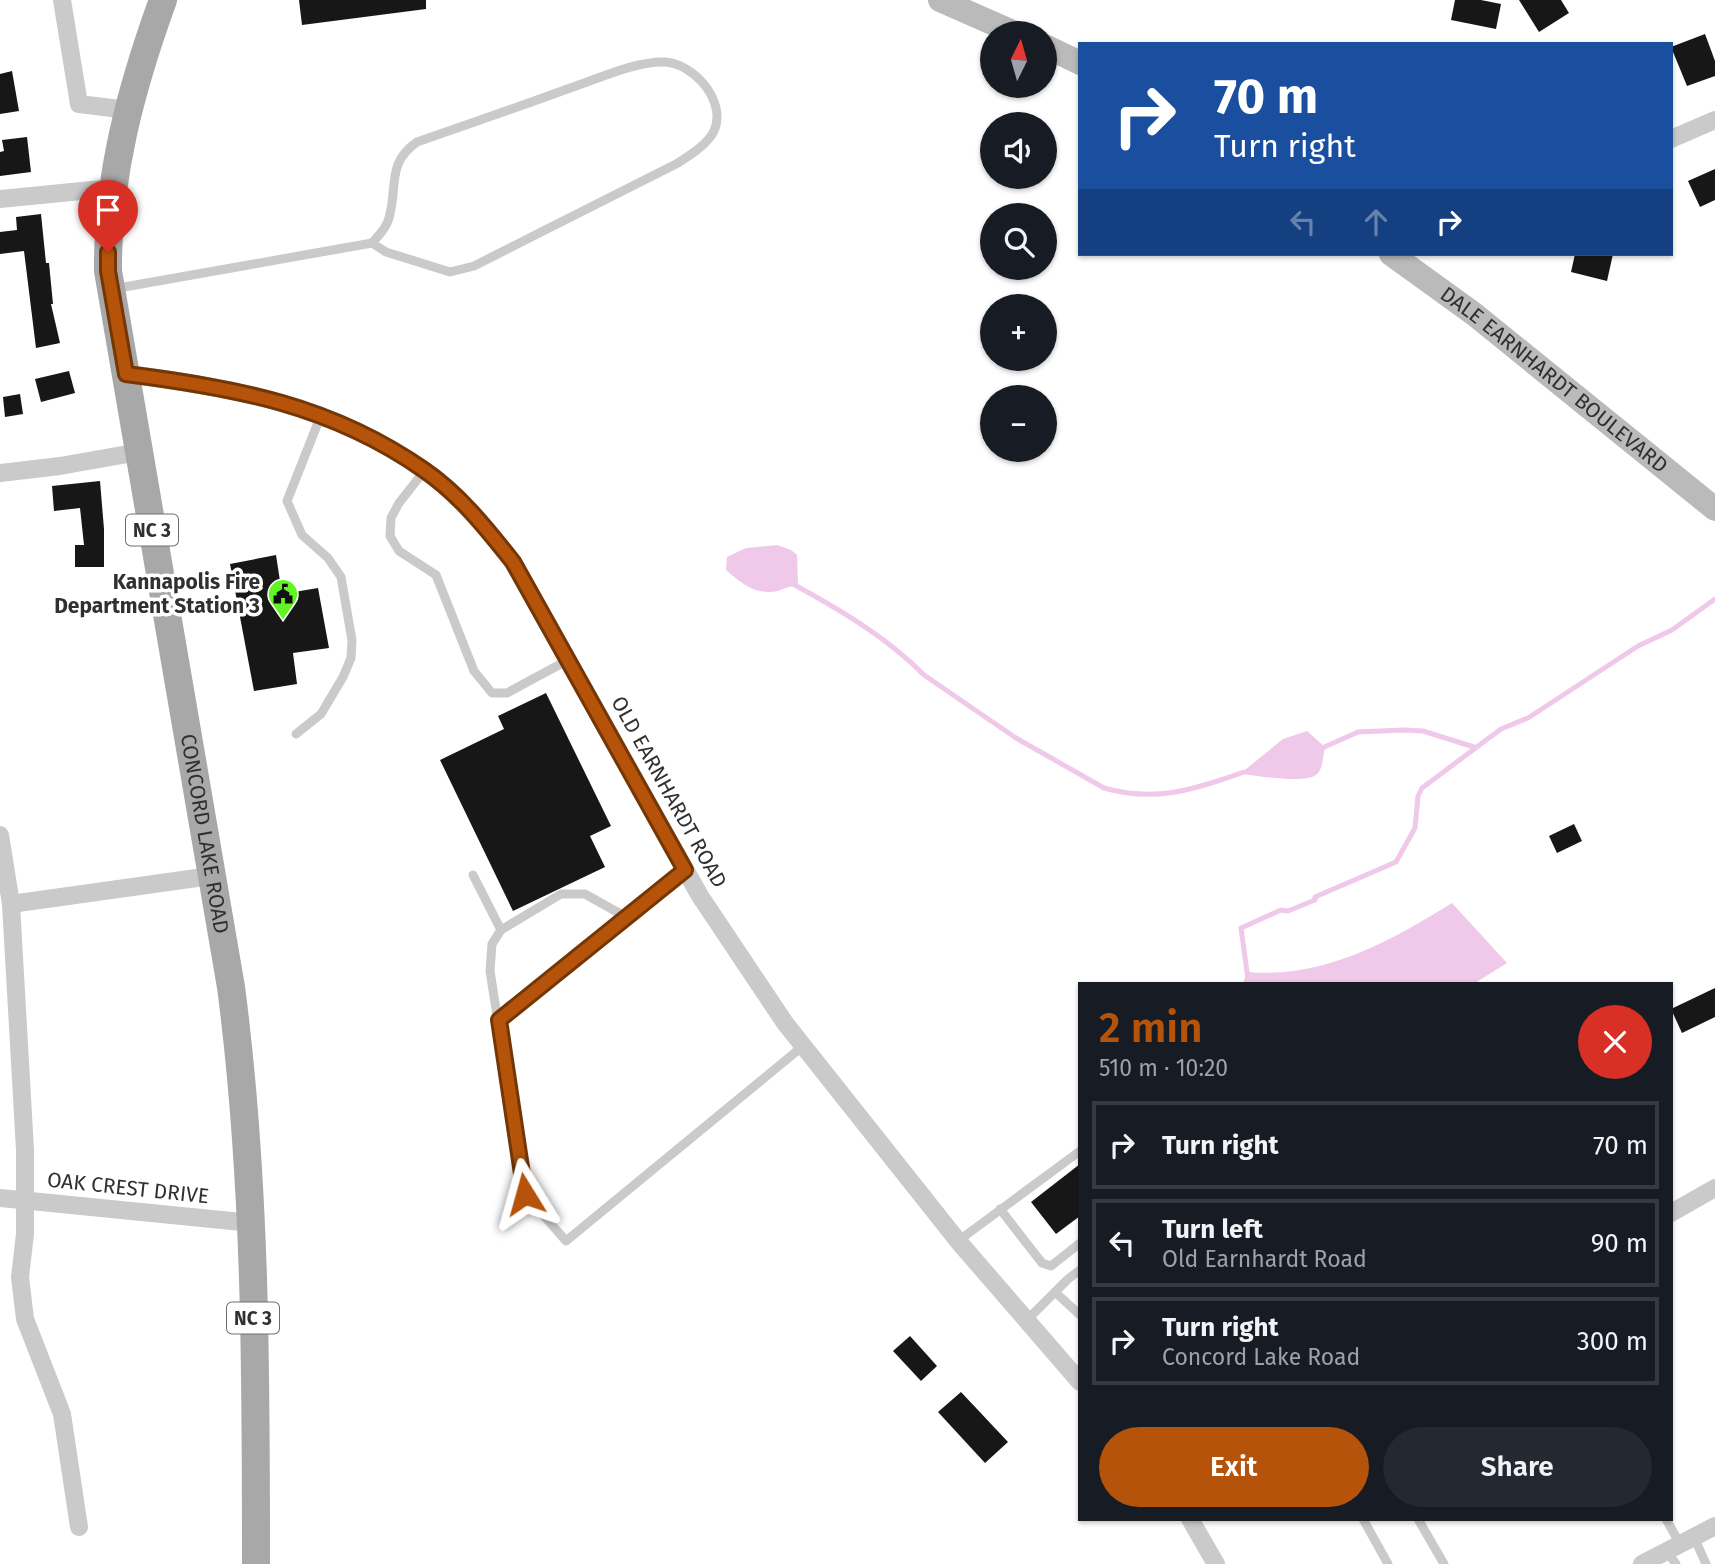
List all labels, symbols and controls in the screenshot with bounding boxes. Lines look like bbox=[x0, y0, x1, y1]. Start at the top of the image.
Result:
north arrow bbox=[980, 21, 1057, 98]
map controls bbox=[980, 21, 1057, 462]
text: 70 m bbox=[1214, 67, 1318, 126]
icon: right bbox=[1099, 70, 1190, 161]
button: sound bbox=[980, 112, 1057, 189]
text: Turn right bbox=[1214, 127, 1356, 165]
pin bbox=[78, 180, 138, 252]
icon: arrive bbox=[89, 191, 127, 229]
button: search bbox=[980, 203, 1057, 280]
icon: left bbox=[1284, 203, 1322, 241]
icon: ahead bbox=[1357, 203, 1395, 241]
icon: right bbox=[1430, 203, 1468, 241]
street label: DALE EARNHARDT BOULEVARD bbox=[1435, 281, 1673, 479]
button: + bbox=[980, 294, 1057, 371]
button: − bbox=[980, 385, 1057, 462]
road number: NC 3 bbox=[126, 514, 178, 545]
place label: Kannapolis Fire Department Station 3 bbox=[54, 569, 260, 619]
public building icon: Kannapolis Fire Department Station 3 bbox=[266, 577, 300, 621]
street label: OLD EARNHARDT ROAD bbox=[606, 692, 732, 892]
street label: CONCORD LAKE ROAD bbox=[175, 732, 235, 936]
text: 2 min bbox=[1099, 1003, 1203, 1053]
button: close bbox=[1578, 1005, 1652, 1079]
text: 510 m · 10:20 bbox=[1099, 1054, 1228, 1082]
icon: right bbox=[1103, 1126, 1141, 1164]
text: Turn right bbox=[1162, 1130, 1279, 1161]
text: 70 m bbox=[1593, 1130, 1648, 1161]
position arrow bbox=[488, 1157, 562, 1231]
street label: OAK CREST DRIVE bbox=[46, 1167, 210, 1209]
text: Turn left bbox=[1162, 1214, 1263, 1245]
icon: left bbox=[1103, 1224, 1141, 1262]
text: 90 m bbox=[1591, 1228, 1648, 1259]
text: Old Earnhardt Road bbox=[1162, 1245, 1367, 1273]
road number: NC 3 bbox=[227, 1302, 279, 1334]
text: Turn right bbox=[1162, 1312, 1279, 1343]
icon: right bbox=[1103, 1322, 1141, 1360]
text: 300 m bbox=[1577, 1326, 1648, 1357]
text: Concord Lake Road bbox=[1162, 1343, 1360, 1371]
button: Exit bbox=[1099, 1427, 1369, 1507]
button: Share bbox=[1383, 1427, 1652, 1507]

